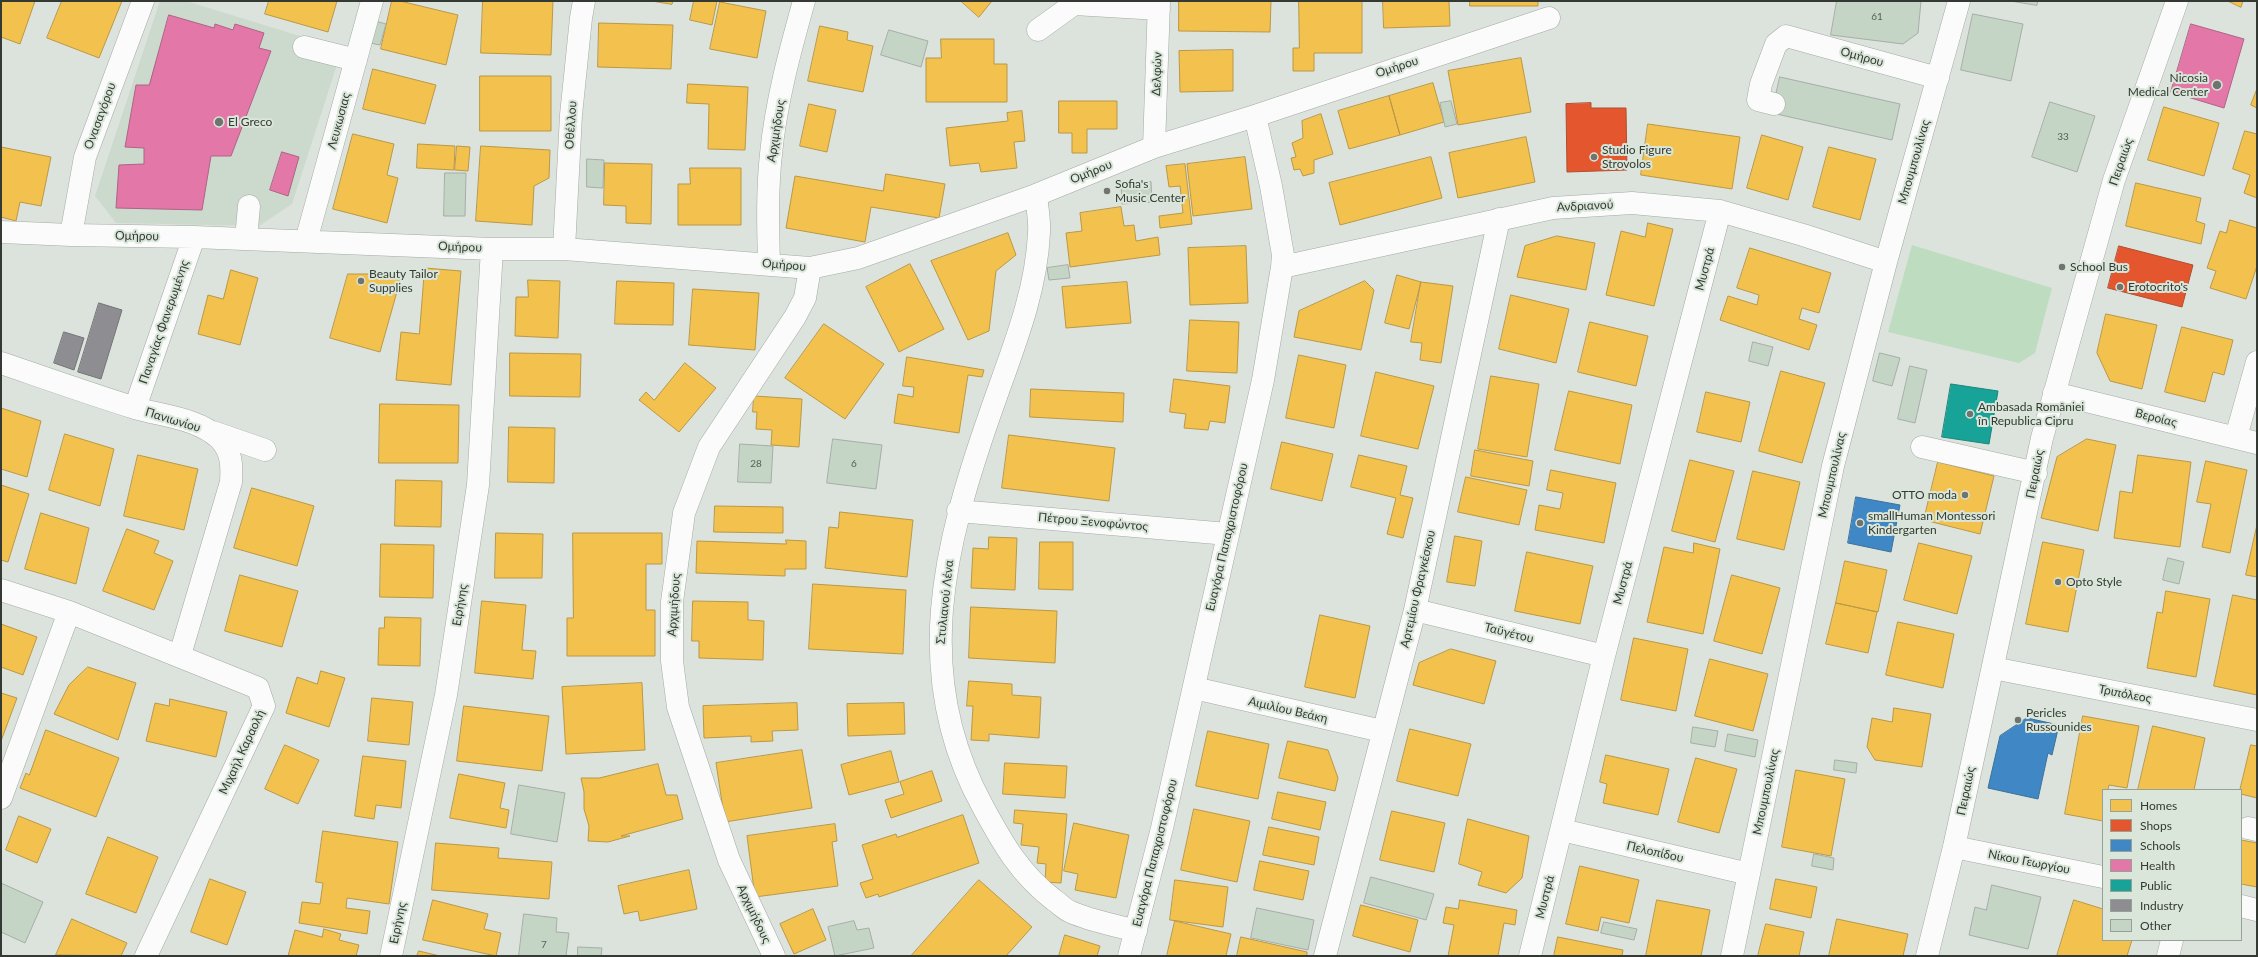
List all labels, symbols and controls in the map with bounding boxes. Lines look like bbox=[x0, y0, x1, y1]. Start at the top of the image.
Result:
house number: 61 bbox=[1871, 11, 1883, 23]
street label: Ομήρου bbox=[1839, 44, 1885, 70]
street label: Δελφών bbox=[1149, 52, 1165, 96]
street label: Ομήρου bbox=[1374, 53, 1420, 81]
place label: Nicosia Medical Center bbox=[2128, 71, 2208, 99]
marker: Nicosia Medical Center bbox=[2211, 79, 2223, 91]
street label: Ονασαγόρου bbox=[81, 80, 119, 152]
street label: Λευκωσιας bbox=[325, 91, 353, 151]
street label: Αρχιμήδους bbox=[764, 99, 788, 163]
street label: Οθέλλου bbox=[562, 100, 580, 150]
place label: El Greco bbox=[228, 115, 272, 129]
marker: El Greco bbox=[213, 116, 225, 128]
street label: Μπουμπουλίνας bbox=[1895, 118, 1933, 206]
house number: 33 bbox=[2057, 131, 2069, 143]
street label: Πειραιώς bbox=[2106, 136, 2136, 188]
place label: Studio Figure Strovolos bbox=[1602, 143, 1672, 171]
marker: Studio Figure Strovolos bbox=[1589, 152, 1599, 162]
street label: Ομήρου bbox=[1068, 157, 1114, 187]
place label: Sofia's Music Center bbox=[1115, 177, 1185, 205]
marker: Sofia's Music Center bbox=[1102, 186, 1112, 196]
street label: Ανδριανού bbox=[1556, 197, 1614, 215]
street label: Ομήρου bbox=[115, 228, 159, 244]
street label: Ομήρου bbox=[438, 239, 482, 255]
street label: Μυστρά bbox=[1692, 246, 1718, 292]
street label: Ομήρου bbox=[762, 256, 806, 274]
street label: Παναγίας Φανερωμένης bbox=[136, 258, 192, 386]
place label: School Bus bbox=[2070, 260, 2128, 274]
marker: School Bus bbox=[2057, 262, 2067, 272]
place label: Beauty Tailor Supplies bbox=[369, 267, 438, 295]
marker: Beauty Tailor Supplies bbox=[356, 276, 366, 286]
place label: Erotocrito's bbox=[2128, 280, 2188, 294]
marker: Erotocrito's bbox=[2115, 282, 2125, 292]
place label: Ambasada României în Republica Cipru bbox=[1978, 400, 2084, 428]
street label: Πανιωνίου bbox=[144, 405, 202, 435]
street label: Βεροίας bbox=[2134, 406, 2178, 430]
marker: Ambasada României în Republica Cipru bbox=[1965, 409, 1975, 419]
street label: Μπουμπουλίνας bbox=[1815, 431, 1849, 519]
street label: Πειραιώς bbox=[2023, 448, 2047, 500]
house number: 28 bbox=[750, 458, 762, 470]
house number: 6 bbox=[851, 458, 857, 470]
street label: Ευαγόρα Παπαχριστοφόρου bbox=[1203, 461, 1251, 613]
place label: OTTO moda bbox=[1892, 488, 1957, 502]
marker: OTTO moda bbox=[1960, 490, 1970, 500]
place label: smallHuman Montessori Kindergarten bbox=[1868, 509, 1995, 537]
street label: Πέτρου Ξενοφώντος bbox=[1037, 510, 1149, 534]
marker: smallHuman Montessori Kindergarten bbox=[1855, 518, 1865, 528]
street label: Αρτεμίου Φραγκέσκου bbox=[1397, 529, 1439, 649]
street label: Στυλιανού Λένα bbox=[933, 559, 957, 645]
street label: Μυστρά bbox=[1610, 560, 1636, 606]
street label: Αρχιμήδους bbox=[665, 573, 683, 637]
place label: Opto Style bbox=[2066, 575, 2122, 589]
marker: Opto Style bbox=[2053, 577, 2063, 587]
street label: Ειρήνης bbox=[450, 583, 470, 627]
street label: Ταϋγέτου bbox=[1483, 620, 1535, 646]
street label: Τριπόλεος bbox=[2097, 682, 2153, 706]
street label: Αιμιλίου Βεάκη bbox=[1247, 694, 1329, 726]
place label: Pericles Russounides bbox=[2026, 706, 2092, 734]
street label: Μιχαήλ Καραολή bbox=[216, 707, 268, 797]
marker: Pericles Russounides bbox=[2013, 715, 2023, 725]
street label: Μπουμπουλίνας bbox=[1750, 748, 1782, 836]
street label: Πειραιώς bbox=[1954, 765, 1978, 817]
street label: Ευαγόρα Παπαχριστοφόρου bbox=[1130, 778, 1180, 928]
legend bbox=[2102, 789, 2242, 941]
text: Homes bbox=[2140, 798, 2177, 813]
text: Shops bbox=[2140, 818, 2172, 833]
street label: Πελοπίδου bbox=[1625, 838, 1685, 866]
text: Schools bbox=[2140, 838, 2181, 853]
street label: Νίκου Γεωργίου bbox=[1987, 847, 2071, 877]
text: Health bbox=[2140, 858, 2175, 873]
street label: Μυστρά bbox=[1533, 874, 1557, 920]
text: Public bbox=[2140, 878, 2172, 893]
street label: Αρχιμήδους bbox=[734, 882, 774, 946]
text: Industry bbox=[2140, 898, 2183, 913]
street label: Ειρήνης bbox=[387, 901, 409, 945]
text: Other bbox=[2140, 918, 2171, 933]
house number: 7 bbox=[541, 939, 547, 951]

